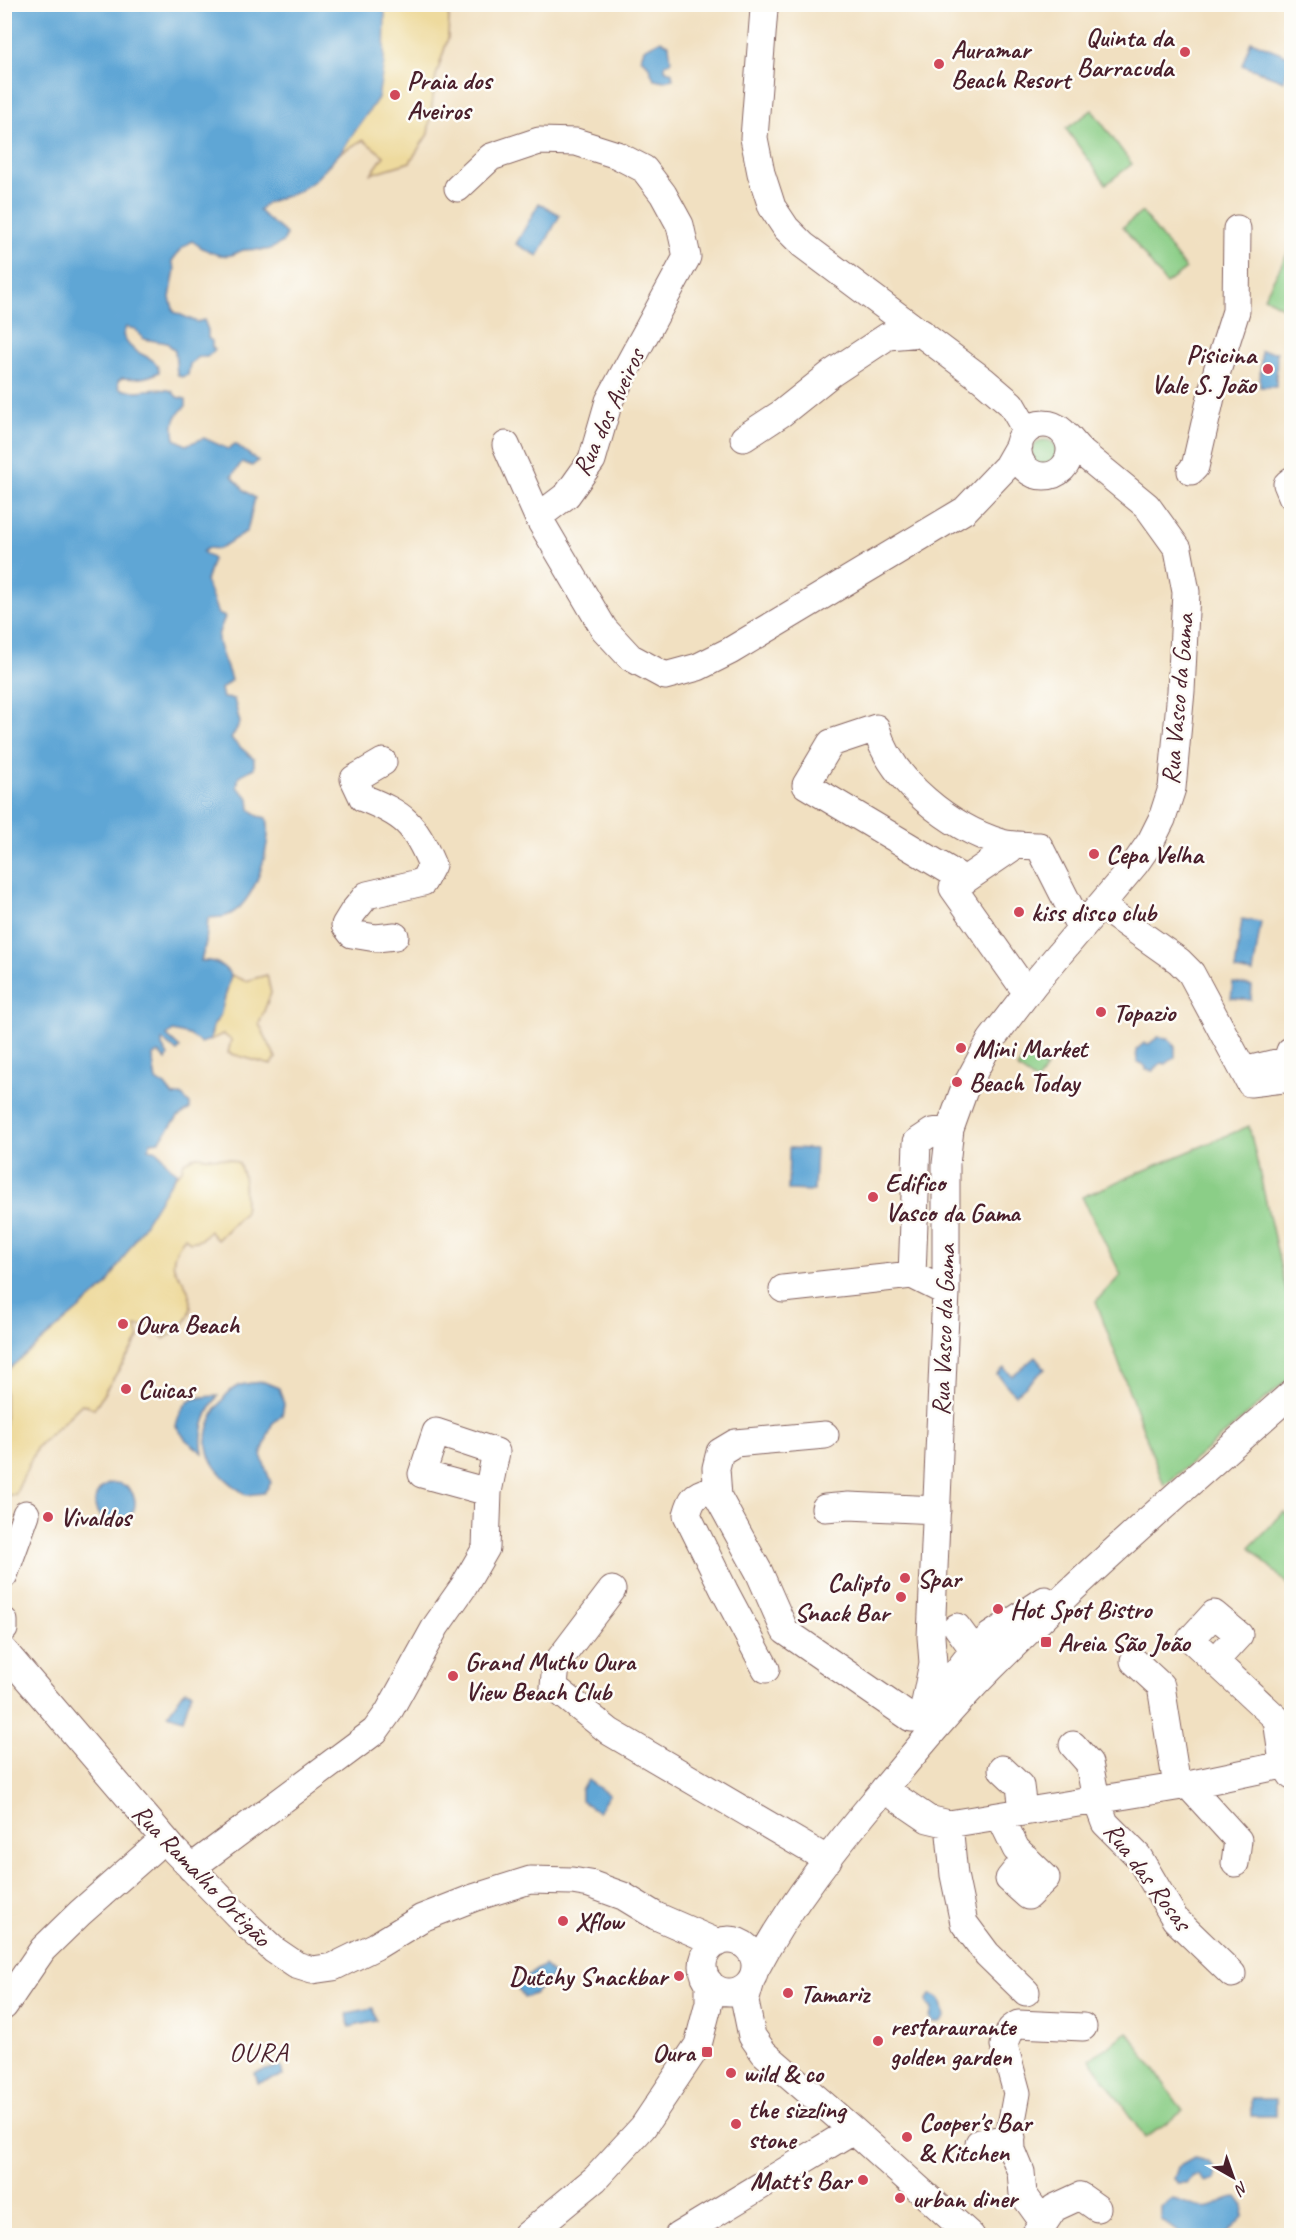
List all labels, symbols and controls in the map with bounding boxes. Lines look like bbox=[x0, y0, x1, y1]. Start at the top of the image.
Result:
place label: Quinta da Barracuda bbox=[1077, 21, 1175, 84]
place label: Auramar Beach Resort bbox=[951, 33, 1073, 96]
marker: Quinta da Barracuda bbox=[1178, 45, 1192, 59]
marker: Auramar Beach Resort bbox=[932, 57, 946, 71]
place label: Praia dos Aveiros bbox=[407, 64, 494, 127]
marker: Praia dos Aveiros bbox=[388, 88, 402, 102]
place label: Pisicina Vale S. João bbox=[1151, 338, 1258, 401]
street label: Rua dos Aveiros bbox=[565, 341, 653, 481]
marker: Pisicina Vale S. João bbox=[1261, 362, 1275, 376]
street label: Rua Vasco da Gama bbox=[1154, 611, 1202, 786]
place label: Cepa Velha bbox=[1106, 838, 1205, 871]
marker: Cepa Velha bbox=[1087, 847, 1101, 861]
place label: kiss disco club bbox=[1031, 896, 1159, 929]
marker: kiss disco club bbox=[1012, 905, 1026, 919]
place label: Topazio bbox=[1113, 996, 1177, 1029]
marker: Topazio bbox=[1094, 1005, 1108, 1019]
place label: Mini Market bbox=[973, 1032, 1089, 1065]
marker: Mini Market bbox=[954, 1041, 968, 1055]
place label: Beach Today bbox=[969, 1066, 1082, 1099]
marker: Beach Today bbox=[950, 1075, 964, 1089]
place label: Edifico Vasco da Gama bbox=[885, 1166, 1022, 1229]
marker: Edifico Vasco da Gama bbox=[866, 1190, 880, 1204]
street label: Rua Vasco da Gama bbox=[924, 1242, 963, 1416]
place label: Oura Beach bbox=[135, 1308, 240, 1341]
marker: Oura Beach bbox=[116, 1317, 130, 1331]
place label: Cuicas bbox=[138, 1373, 197, 1406]
marker: Cuicas bbox=[119, 1382, 133, 1396]
place label: Vivaldos bbox=[60, 1501, 134, 1534]
marker: Vivaldos bbox=[41, 1510, 55, 1524]
place label: Spar bbox=[917, 1562, 963, 1595]
place label: Calipto Snack Bar bbox=[794, 1566, 892, 1629]
marker: Spar bbox=[898, 1571, 912, 1585]
marker: Calipto Snack Bar bbox=[894, 1590, 908, 1604]
place label: Hot Spot Bistro bbox=[1010, 1593, 1153, 1626]
marker: Hot Spot Bistro bbox=[991, 1602, 1005, 1616]
place label: Areia São João bbox=[1058, 1626, 1191, 1659]
marker: Areia São João bbox=[1039, 1635, 1053, 1649]
place label: Grand Muthu Oura View Beach Club bbox=[465, 1645, 638, 1708]
marker: Grand Muthu Oura View Beach Club bbox=[446, 1669, 460, 1683]
street label: Rua Ramalho Ortigão bbox=[125, 1797, 279, 1955]
street label: Rua das Rosas bbox=[1096, 1816, 1200, 1938]
place label: Xflow bbox=[575, 1905, 626, 1938]
marker: Xflow bbox=[556, 1914, 570, 1928]
place label: Dutchy Snackbar bbox=[509, 1960, 670, 1993]
marker: Dutchy Snackbar bbox=[672, 1969, 686, 1983]
place label: Tamariz bbox=[800, 1977, 871, 2010]
marker: Tamariz bbox=[781, 1986, 795, 2000]
place label: restaraurante golden garden bbox=[890, 2010, 1018, 2073]
marker: restaraurante golden garden bbox=[871, 2034, 885, 2048]
district label: OURA bbox=[229, 2035, 289, 2069]
place label: Oura bbox=[652, 2036, 697, 2069]
marker: Oura bbox=[700, 2045, 714, 2059]
place label: wild & co bbox=[743, 2057, 825, 2090]
marker: wild & co bbox=[724, 2066, 738, 2080]
place label: the sizzling stone bbox=[748, 2093, 848, 2156]
place label: Cooper's Bar & Kitchen bbox=[919, 2106, 1034, 2169]
marker: the sizzling stone bbox=[729, 2117, 743, 2131]
marker: Cooper's Bar & Kitchen bbox=[900, 2130, 914, 2144]
north arrow bbox=[1203, 2147, 1263, 2207]
place label: Matt's Bar bbox=[750, 2164, 854, 2197]
marker: Matt's Bar bbox=[856, 2173, 870, 2187]
text: N bbox=[1229, 2177, 1252, 2201]
place label: urban diner bbox=[912, 2182, 1020, 2215]
marker: urban diner bbox=[893, 2191, 907, 2205]

